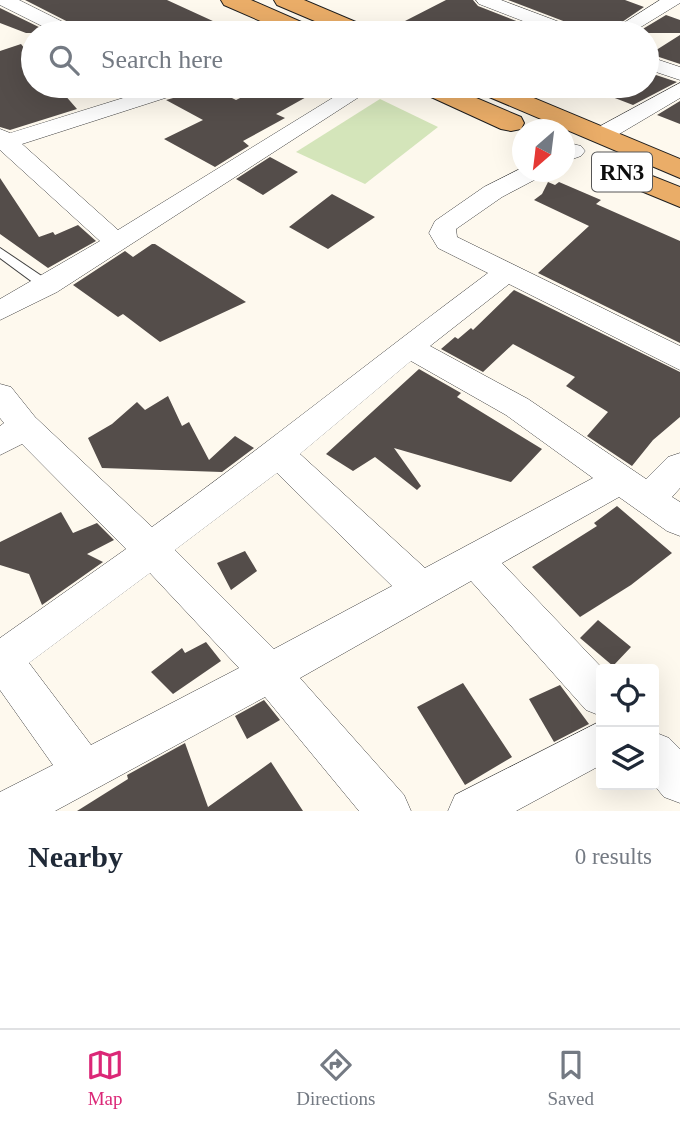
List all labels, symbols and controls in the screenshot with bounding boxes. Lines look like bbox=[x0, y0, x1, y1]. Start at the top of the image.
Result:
search box bbox=[21, 21, 659, 98]
icon: search bbox=[45, 41, 83, 79]
text: Search here bbox=[101, 45, 223, 74]
north arrow bbox=[512, 119, 575, 182]
road number: RN3 bbox=[592, 153, 652, 192]
map controls bbox=[596, 664, 659, 790]
button: locate bbox=[596, 664, 659, 727]
button: layers bbox=[596, 727, 659, 790]
text: Nearby bbox=[28, 840, 123, 873]
text: 0 results bbox=[575, 844, 652, 869]
tab: Map bbox=[86, 1046, 124, 1110]
tab: Directions bbox=[296, 1046, 375, 1110]
tab: Saved bbox=[547, 1046, 594, 1110]

